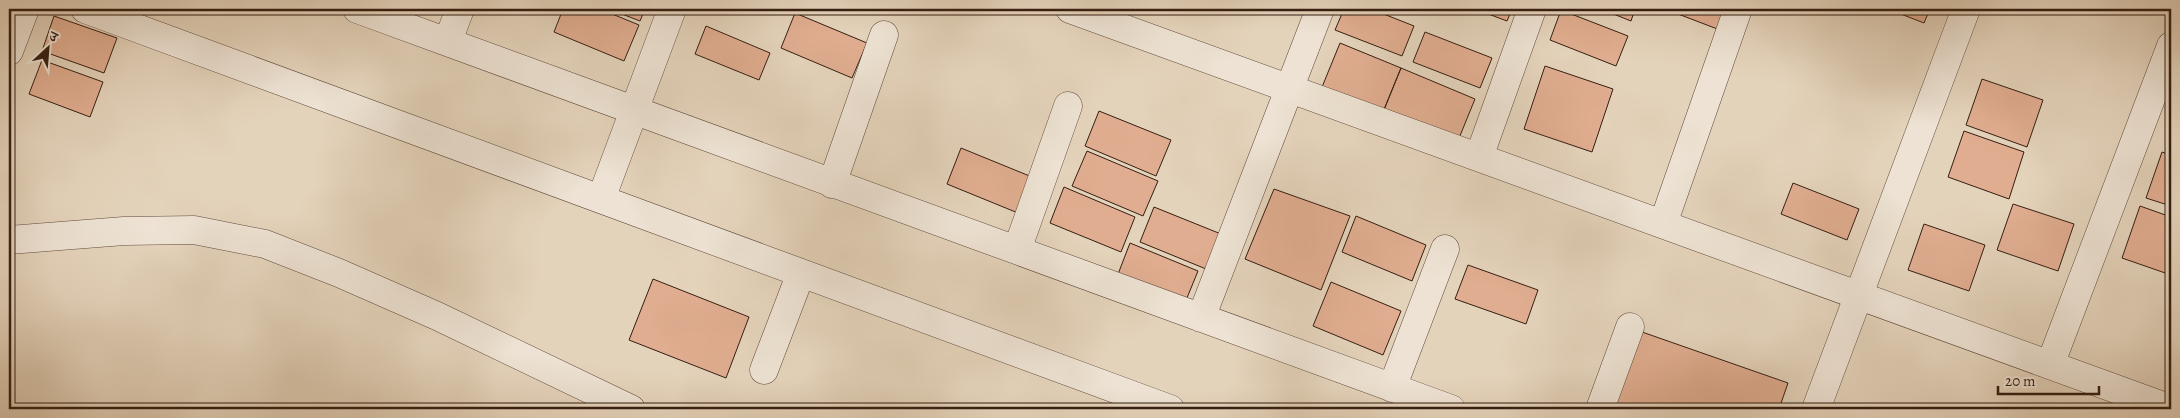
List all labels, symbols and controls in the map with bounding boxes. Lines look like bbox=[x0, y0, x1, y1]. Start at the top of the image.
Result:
north arrow bbox=[22, 22, 72, 72]
text: उ bbox=[45, 26, 62, 47]
scale bar bbox=[1998, 363, 2099, 395]
text: 20 m bbox=[2005, 371, 2036, 391]

